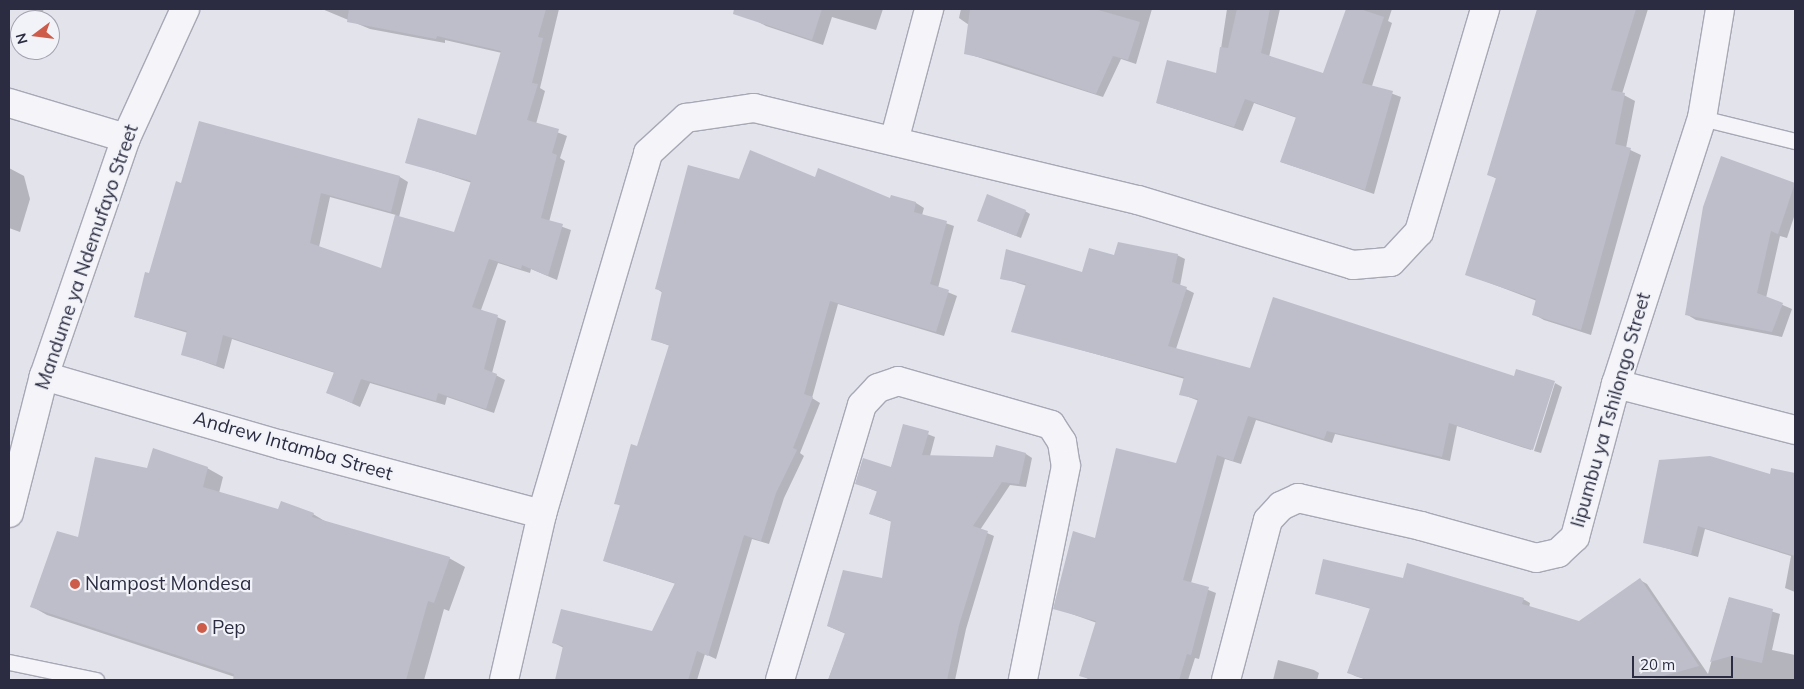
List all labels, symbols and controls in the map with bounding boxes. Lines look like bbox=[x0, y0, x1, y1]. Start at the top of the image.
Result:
north arrow bbox=[10, 10, 60, 60]
text: N bbox=[11, 31, 32, 46]
street label: Mandume ya Ndemufayo Street bbox=[31, 121, 143, 393]
street label: Iipumbu ya Tshilongo Street bbox=[1566, 290, 1656, 530]
street label: Andrew Intamba Street bbox=[191, 407, 395, 485]
place label: Nampost Mondesa bbox=[85, 573, 251, 595]
marker: Nampost Mondesa bbox=[69, 578, 81, 590]
place label: Pep bbox=[212, 617, 246, 639]
marker: Pep bbox=[196, 622, 208, 634]
scale bar bbox=[1634, 646, 1735, 678]
text: 20 m bbox=[1640, 655, 1675, 674]

